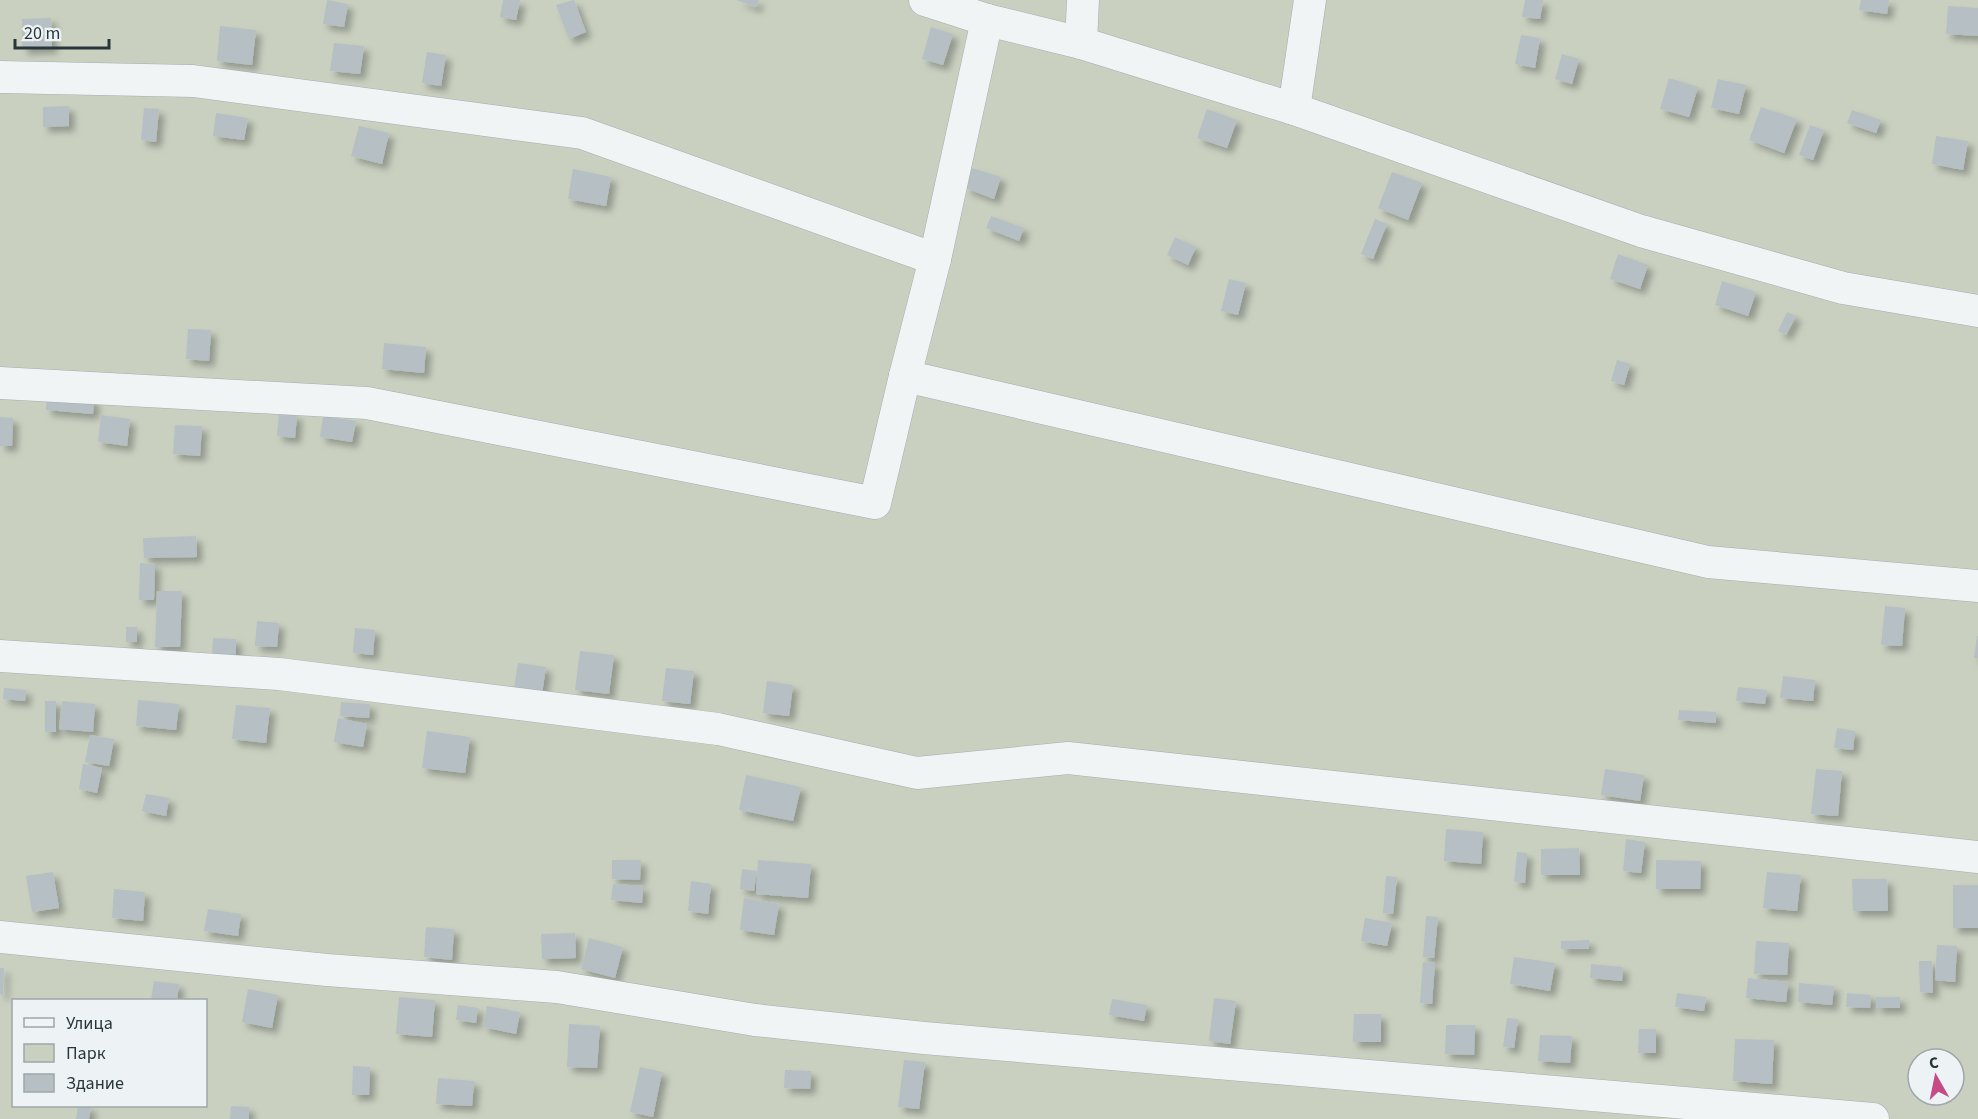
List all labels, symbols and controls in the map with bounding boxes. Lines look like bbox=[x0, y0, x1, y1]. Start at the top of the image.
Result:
scale bar bbox=[15, 12, 110, 50]
text: 20 m bbox=[24, 21, 60, 46]
legend bbox=[12, 999, 207, 1107]
text: Улица bbox=[66, 1011, 113, 1036]
text: Парк bbox=[66, 1041, 106, 1066]
north arrow bbox=[1906, 1047, 1966, 1107]
text: С bbox=[1927, 1052, 1940, 1075]
text: Здание bbox=[66, 1071, 124, 1096]

